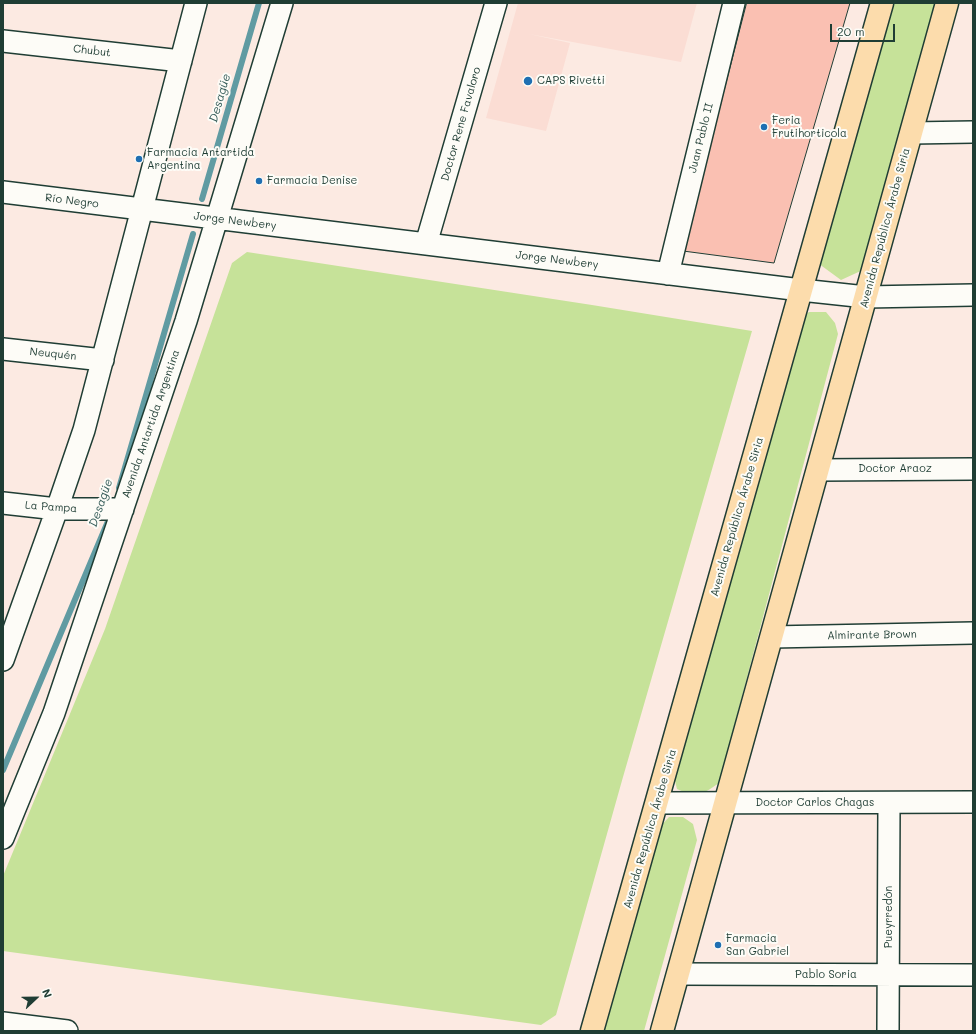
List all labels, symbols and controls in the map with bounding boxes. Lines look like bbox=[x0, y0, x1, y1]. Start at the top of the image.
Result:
scale bar bbox=[832, 16, 897, 42]
text: 20 m bbox=[837, 23, 865, 39]
street label: Chubut bbox=[72, 42, 112, 60]
street label: Doctor Rene Favaloro bbox=[438, 65, 484, 183]
water label: Desagüe bbox=[206, 72, 234, 124]
place label: CAPS Rivetti bbox=[537, 74, 605, 88]
marker: CAPS Rivetti bbox=[522, 75, 534, 87]
street label: Juan Pablo II bbox=[686, 102, 716, 174]
place label: Feria Frutihorticola bbox=[772, 114, 847, 140]
marker: Feria Frutihorticola bbox=[759, 122, 769, 132]
place label: Farmacia Antartida Argentina bbox=[147, 146, 254, 172]
street label: Avenida República Árabe Siria bbox=[857, 147, 913, 309]
marker: Farmacia Antartida Argentina bbox=[134, 154, 144, 164]
place label: Farmacia Denise bbox=[267, 174, 357, 188]
marker: Farmacia Denise bbox=[254, 176, 264, 186]
street label: Río Negro bbox=[44, 191, 100, 211]
street label: Jorge Newbery bbox=[193, 209, 277, 233]
street label: Jorge Newbery bbox=[515, 248, 599, 272]
street label: Neuquén bbox=[29, 345, 77, 363]
street label: Avenida Antartida Argentina bbox=[119, 348, 183, 500]
street label: Avenida República Árabe Siria bbox=[708, 436, 766, 598]
street label: Doctor Araoz bbox=[858, 462, 932, 476]
water label: Desagüe bbox=[86, 477, 116, 529]
street label: La Pampa bbox=[25, 499, 77, 515]
street label: Almirante Brown bbox=[827, 628, 917, 642]
street label: Avenida República Árabe Siria bbox=[621, 748, 679, 910]
street label: Doctor Carlos Chagas bbox=[756, 796, 874, 810]
street label: Pueyrredón bbox=[882, 886, 896, 948]
place label: Farmacia San Gabriel bbox=[726, 932, 789, 958]
marker: Farmacia San Gabriel bbox=[713, 940, 723, 950]
street label: Pablo Soria bbox=[795, 968, 857, 982]
north arrow bbox=[16, 978, 56, 1018]
text: N bbox=[39, 987, 56, 1000]

